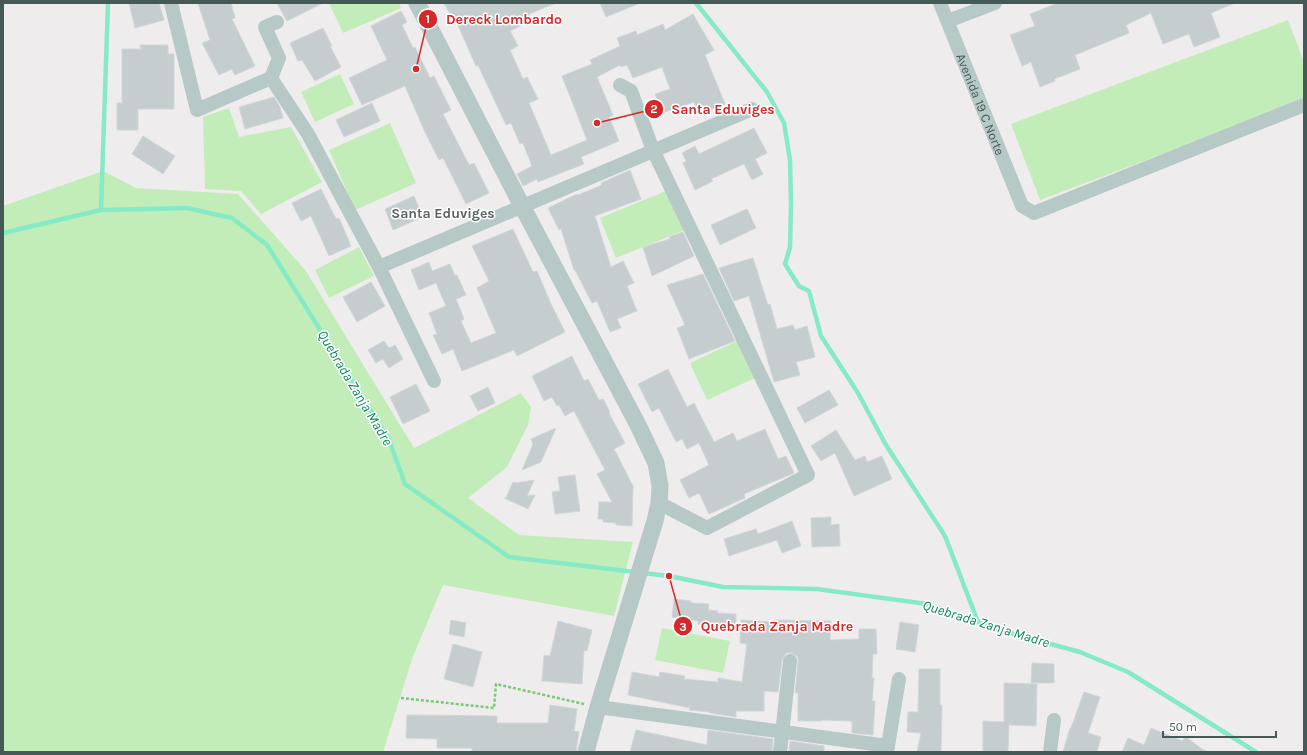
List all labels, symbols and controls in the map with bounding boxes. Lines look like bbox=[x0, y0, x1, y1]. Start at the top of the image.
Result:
callout: Dereck Lombardo bbox=[418, 6, 570, 32]
text: Dereck Lombardo bbox=[446, 11, 562, 28]
text: 1 bbox=[426, 12, 430, 26]
street label: Avenida 19 C Norte bbox=[954, 51, 1008, 157]
callout: Santa Eduviges bbox=[644, 96, 783, 122]
text: Santa Eduviges bbox=[671, 101, 775, 118]
text: 2 bbox=[650, 102, 658, 116]
district label: Santa Eduviges bbox=[391, 205, 495, 222]
water label: Quebrada Zanja Madre bbox=[314, 327, 396, 449]
water label: Quebrada Zanja Madre bbox=[921, 597, 1052, 652]
callout: Quebrada Zanja Madre bbox=[673, 613, 861, 639]
text: Quebrada Zanja Madre bbox=[701, 618, 853, 635]
text: 3 bbox=[679, 620, 687, 634]
scale bar bbox=[1163, 713, 1276, 739]
text: 50 m bbox=[1169, 720, 1197, 734]

